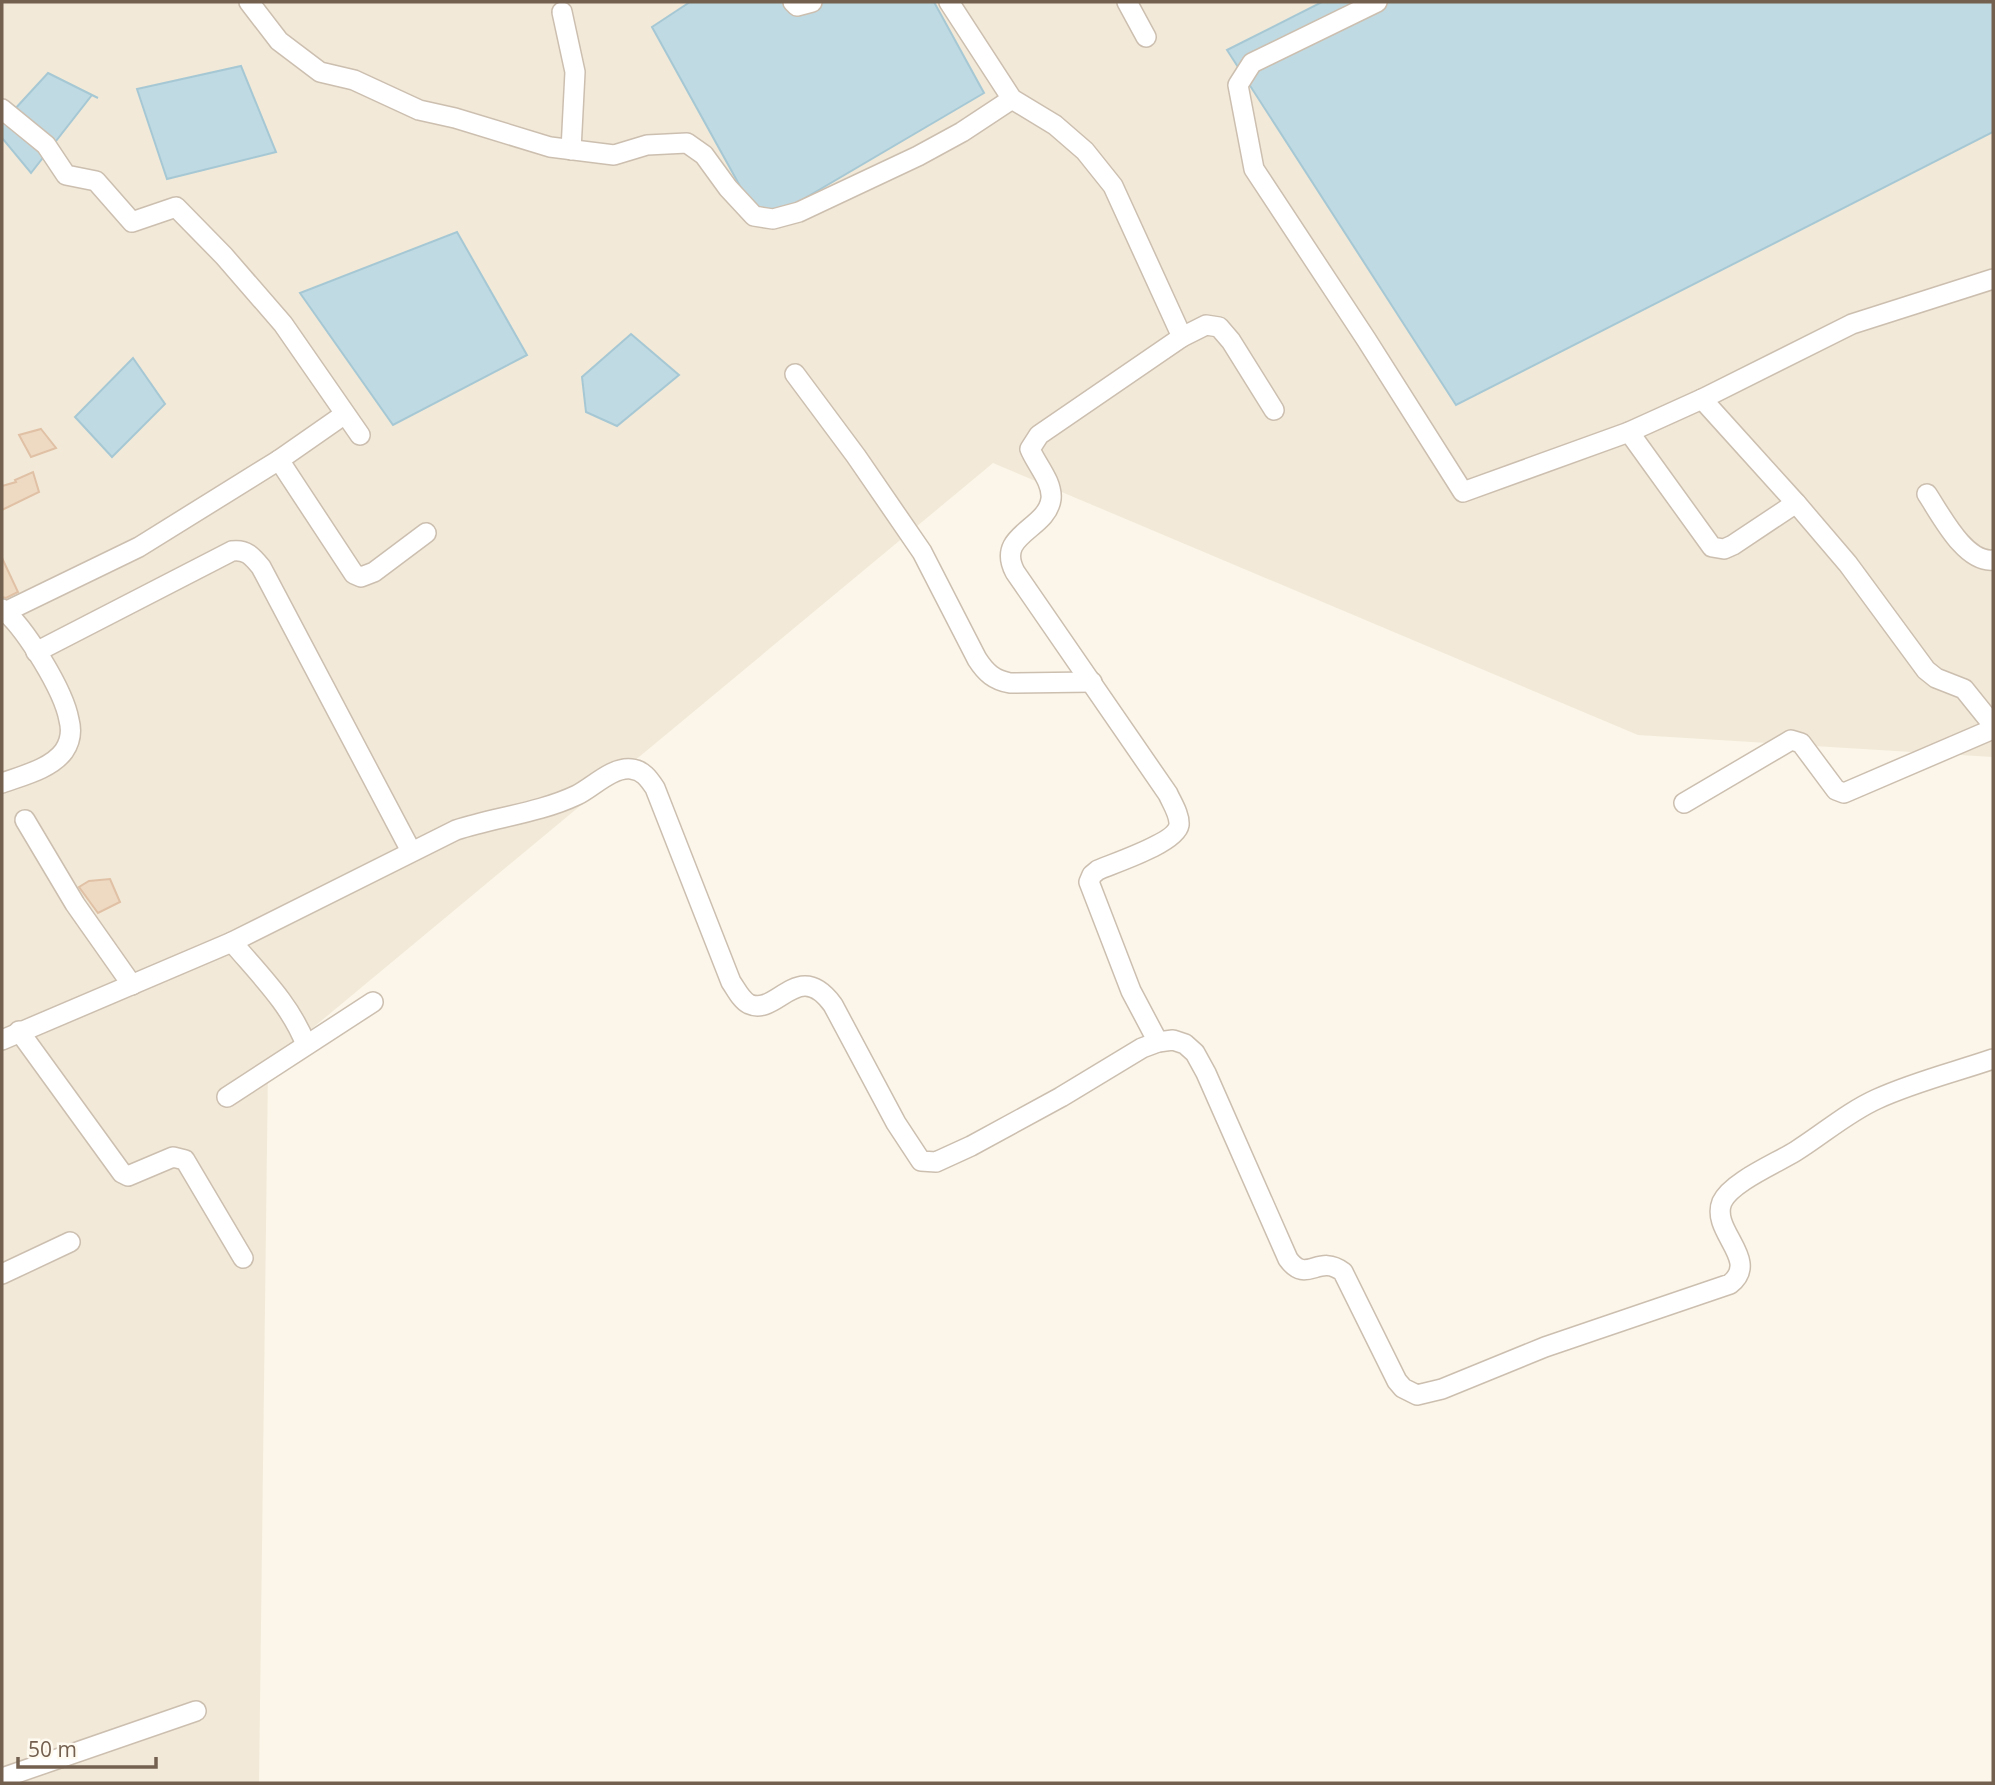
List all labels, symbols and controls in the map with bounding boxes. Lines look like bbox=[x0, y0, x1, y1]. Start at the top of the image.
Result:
scale bar bbox=[18, 1726, 156, 1770]
text: 50 m bbox=[28, 1735, 77, 1763]

